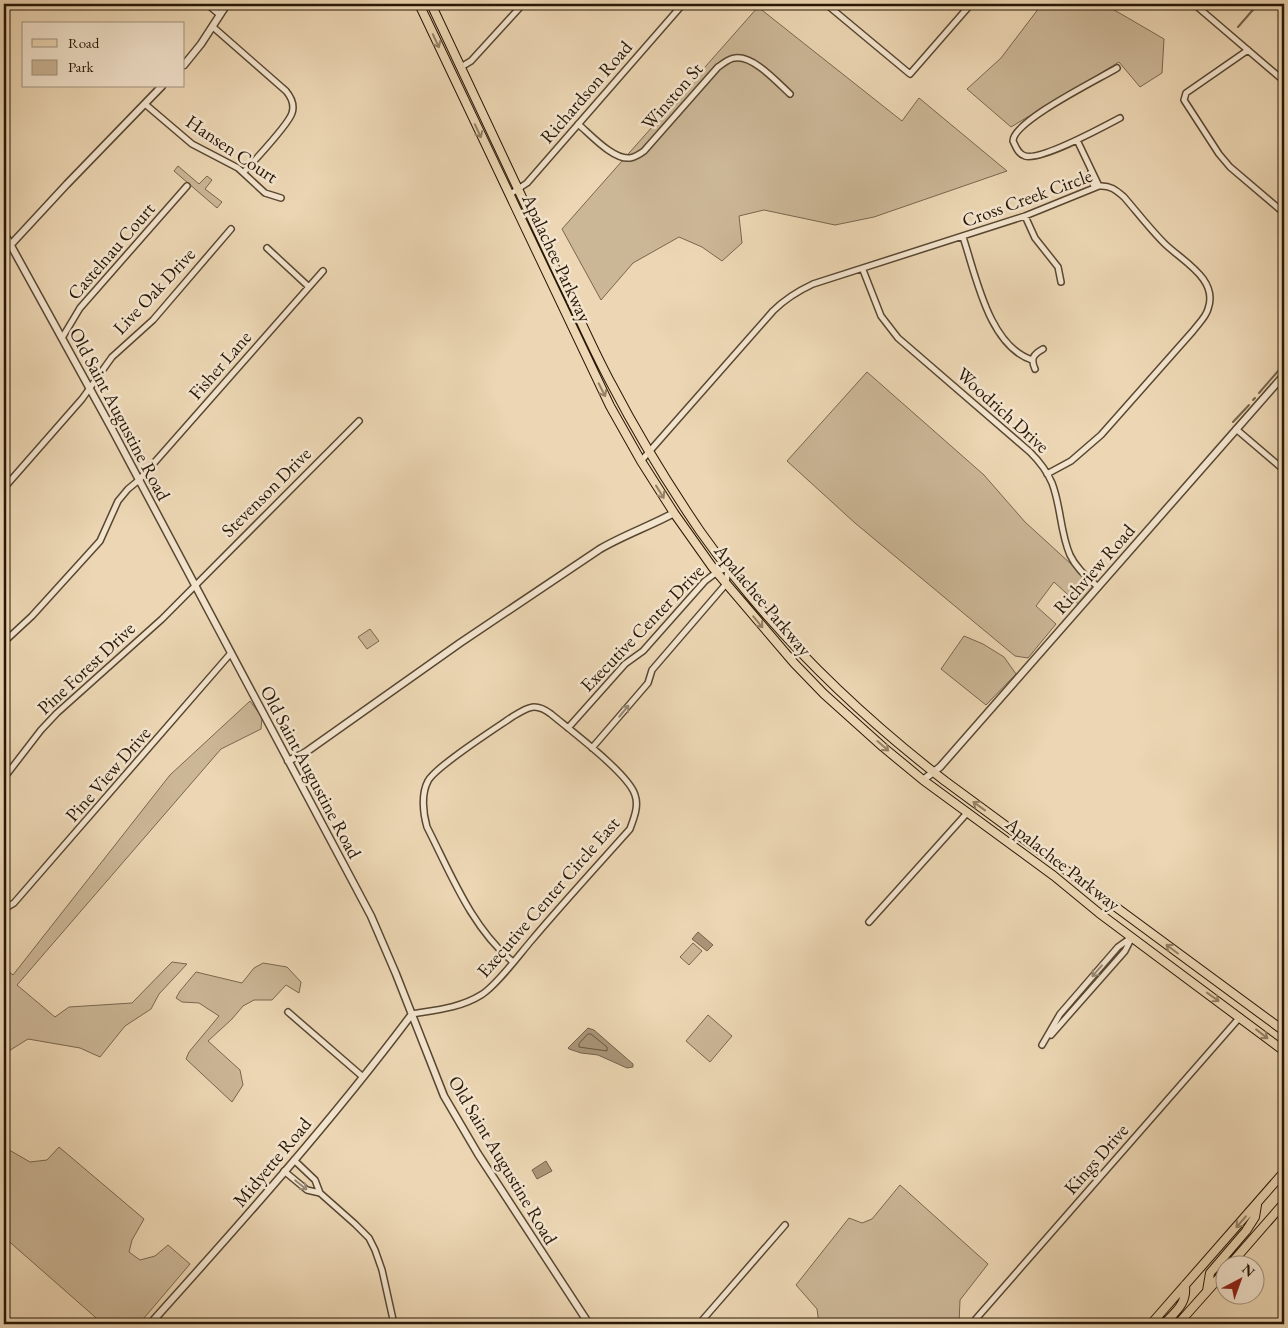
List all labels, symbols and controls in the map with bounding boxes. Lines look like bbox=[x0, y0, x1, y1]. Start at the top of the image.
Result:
legend bbox=[22, 22, 185, 88]
text: Road bbox=[68, 33, 100, 52]
one-way arrow bbox=[432, 33, 441, 48]
street label: Richardson Road bbox=[534, 35, 638, 149]
text: Park bbox=[68, 57, 95, 76]
street label: Winston St bbox=[636, 57, 708, 135]
street label: Hansen Court bbox=[181, 109, 283, 189]
one-way arrow bbox=[474, 123, 484, 138]
street label: Cross Creek Circle bbox=[959, 163, 1095, 233]
street label: Apalachee Parkway bbox=[516, 189, 598, 327]
street label: Castelnau Court bbox=[62, 197, 160, 305]
street label: Live Oak Drive bbox=[107, 242, 201, 340]
street label: Old Saint Augustine Road bbox=[64, 323, 176, 505]
street label: Fisher Lane bbox=[183, 325, 257, 405]
street label: Woodrich Drive bbox=[951, 362, 1055, 458]
one-way arrow bbox=[598, 382, 607, 397]
street label: Stevenson Drive bbox=[216, 442, 316, 542]
one-way arrow bbox=[656, 484, 666, 498]
street label: Richview Road bbox=[1048, 518, 1140, 620]
street label: Apalachee Parkway bbox=[708, 538, 818, 662]
street label: Executive Center Drive bbox=[575, 559, 709, 697]
one-way arrow bbox=[752, 615, 763, 628]
street label: Pine Forest Drive bbox=[32, 616, 140, 720]
street label: Old Saint Augustine Road bbox=[255, 681, 367, 863]
one-way arrow bbox=[618, 705, 629, 718]
street label: Pine View Drive bbox=[60, 721, 156, 827]
one-way arrow bbox=[876, 741, 889, 752]
one-way arrow bbox=[972, 801, 986, 811]
street label: Executive Center Circle East bbox=[471, 811, 625, 983]
street label: Apalachee Parkway bbox=[1000, 811, 1126, 917]
one-way arrow bbox=[1165, 944, 1179, 954]
one-way arrow bbox=[1092, 964, 1103, 977]
one-way arrow bbox=[1206, 992, 1220, 1002]
one-way arrow bbox=[1255, 1028, 1268, 1039]
street label: Old Saint Augustine Road bbox=[443, 1071, 563, 1249]
street label: Midyette Road bbox=[227, 1112, 317, 1212]
street label: Kings Drive bbox=[1058, 1118, 1134, 1200]
one-way arrow bbox=[294, 1179, 307, 1190]
one-way arrow bbox=[1235, 1215, 1247, 1228]
north arrow bbox=[1216, 1256, 1266, 1306]
text: N bbox=[1238, 1260, 1259, 1281]

